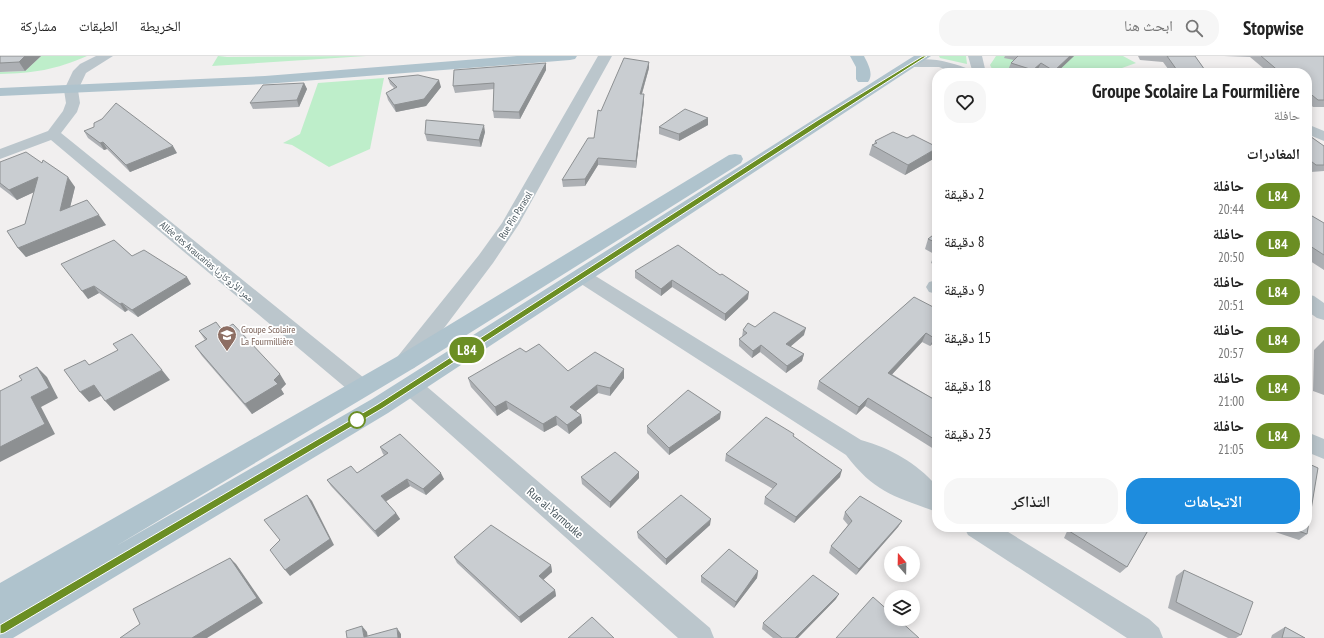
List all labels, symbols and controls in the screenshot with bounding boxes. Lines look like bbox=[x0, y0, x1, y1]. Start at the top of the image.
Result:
search box bbox=[939, 10, 1219, 46]
text: ابحث هنا bbox=[1124, 16, 1173, 35]
text: Stopwise bbox=[1243, 16, 1304, 40]
text: مشاركة bbox=[20, 17, 57, 35]
text: الطبقات bbox=[79, 17, 118, 35]
text: الخريطة bbox=[140, 17, 181, 35]
icon: search bbox=[1183, 17, 1205, 39]
text: Groupe Scolaire La Fourmilière bbox=[1092, 79, 1300, 103]
button: heart bbox=[944, 81, 986, 123]
text: حافلة bbox=[1274, 107, 1300, 124]
text: المغادرات bbox=[1247, 144, 1300, 163]
text: حافلة bbox=[1213, 176, 1244, 195]
text: 2 دقيقة bbox=[944, 184, 984, 203]
text: L84 bbox=[1268, 187, 1288, 205]
street label: Rue Pin Parasol bbox=[496, 189, 535, 241]
text: 20:44 bbox=[1218, 201, 1244, 218]
street label: Allée des Araucarias ممر الأروكاريا bbox=[157, 218, 257, 305]
text: حافلة bbox=[1213, 224, 1244, 243]
text: 8 دقيقة bbox=[944, 232, 984, 251]
text: L84 bbox=[1268, 235, 1288, 253]
text: 20:50 bbox=[1218, 249, 1244, 266]
text: حافلة bbox=[1213, 272, 1244, 291]
text: 9 دقيقة bbox=[944, 280, 984, 299]
text: L84 bbox=[1268, 283, 1288, 301]
text: 20:51 bbox=[1218, 297, 1244, 314]
text: حافلة bbox=[1213, 320, 1244, 339]
place label: Groupe Scolaire La Fourmillière bbox=[241, 323, 295, 348]
school or university icon: Groupe Scolaire La Fourmillière bbox=[216, 324, 238, 352]
text: 15 دقيقة bbox=[944, 328, 991, 347]
text: L84 bbox=[1268, 331, 1288, 349]
line badge: L84 bbox=[444, 337, 490, 363]
text: L84 bbox=[457, 341, 477, 359]
text: 20:57 bbox=[1218, 345, 1244, 362]
text: حافلة bbox=[1213, 368, 1244, 387]
text: 18 دقيقة bbox=[944, 376, 991, 395]
text: L84 bbox=[1268, 379, 1288, 397]
text: 21:00 bbox=[1218, 393, 1244, 410]
unlabelled marker bbox=[348, 411, 366, 429]
text: حافلة bbox=[1213, 416, 1244, 435]
text: 23 دقيقة bbox=[944, 424, 991, 443]
text: L84 bbox=[1268, 427, 1288, 445]
text: 21:05 bbox=[1218, 441, 1244, 458]
button: التذاكر bbox=[944, 478, 1118, 524]
button: الاتجاهات bbox=[1126, 478, 1300, 524]
street label: Rue al-Yarmouke bbox=[524, 484, 587, 541]
north arrow bbox=[884, 546, 920, 582]
map controls bbox=[884, 546, 920, 626]
button: layers bbox=[884, 590, 920, 626]

